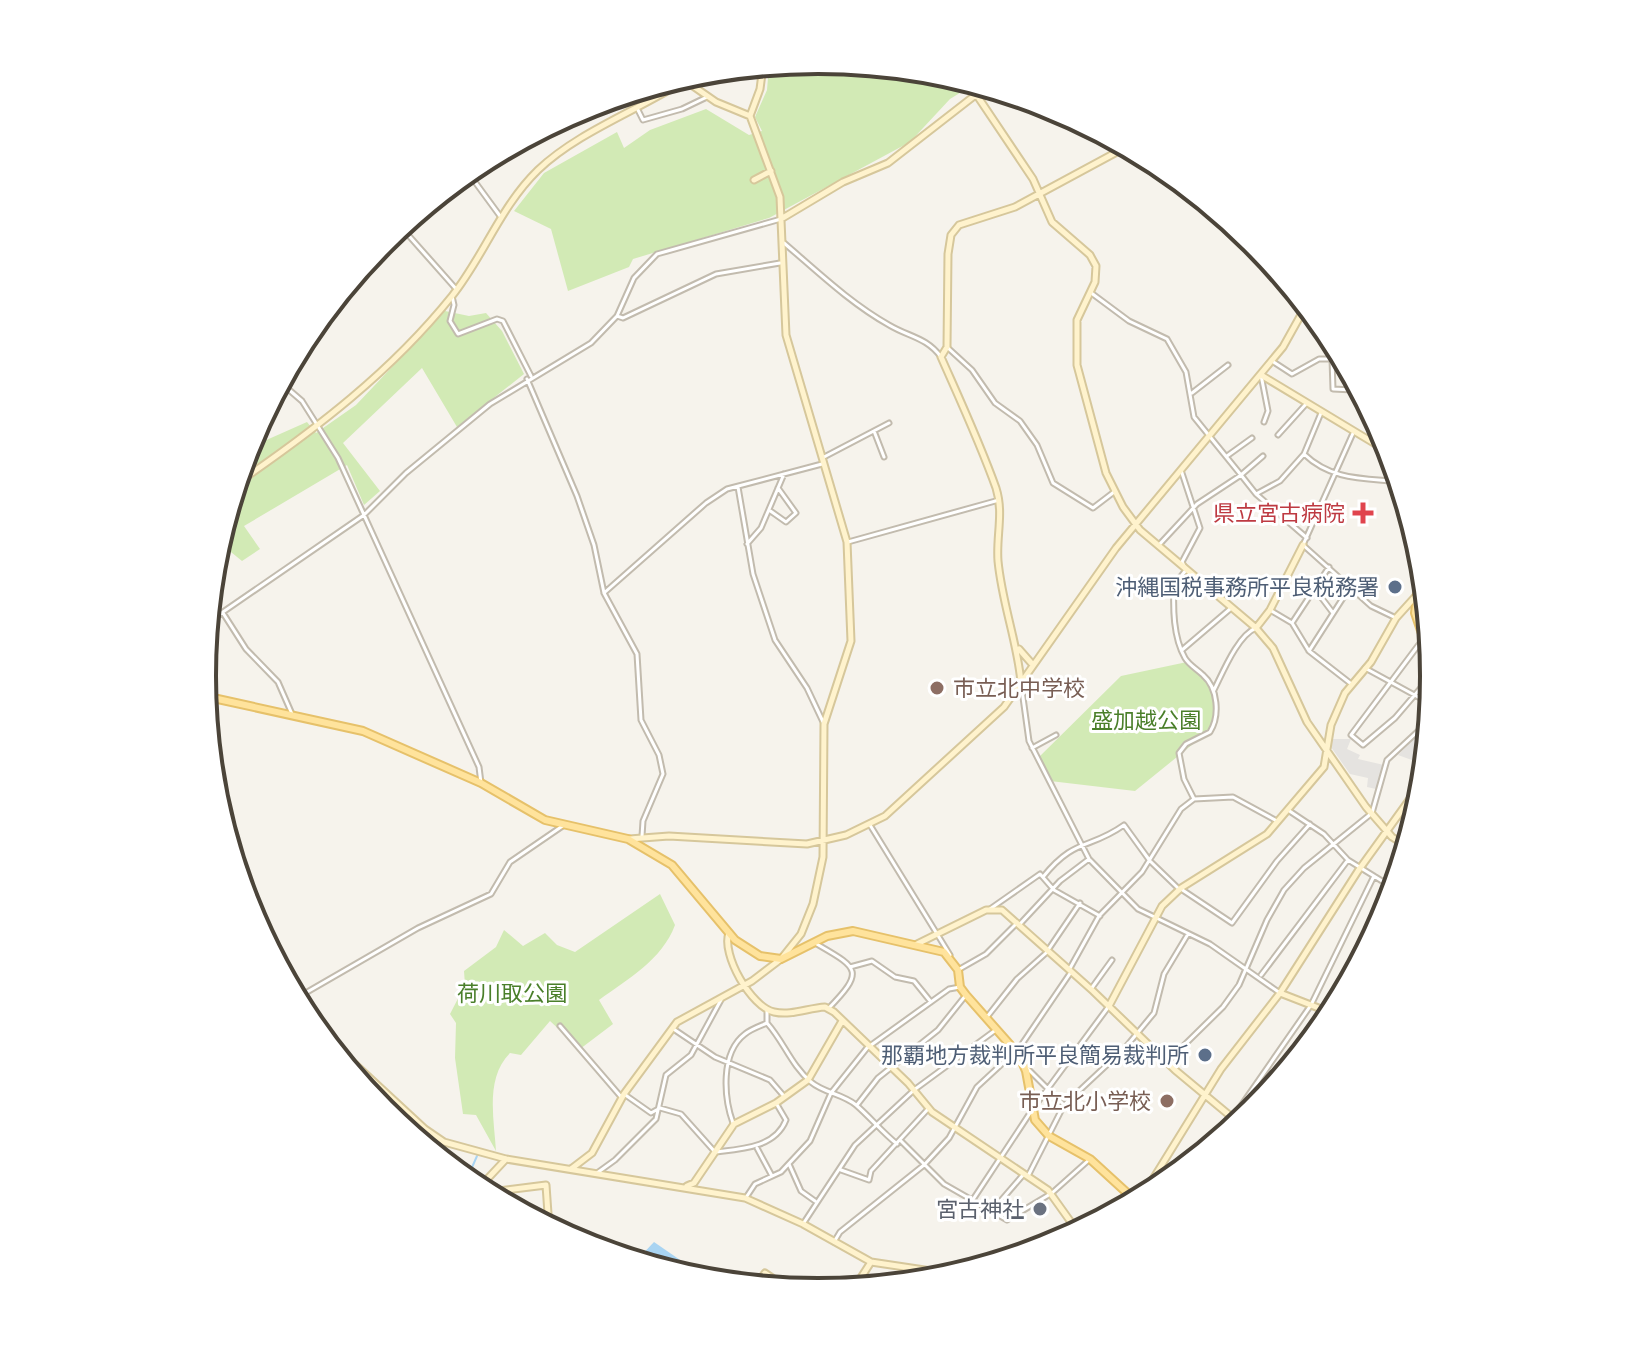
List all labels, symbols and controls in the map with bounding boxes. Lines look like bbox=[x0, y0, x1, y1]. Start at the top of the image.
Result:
place label: 県立宮古病院 bbox=[1213, 497, 1345, 527]
marker: 県立宮古病院 bbox=[1352, 502, 1374, 524]
place label: 沖縄国税事務所平良税務署 bbox=[1115, 571, 1379, 601]
marker: 沖縄国税事務所平良税務署 bbox=[1386, 578, 1404, 596]
place label: 市立北中学校 bbox=[953, 672, 1085, 702]
marker: 市立北中学校 bbox=[928, 679, 946, 697]
park label: 盛加越公園 bbox=[1091, 704, 1201, 734]
park label: 荷川取公園 bbox=[457, 977, 567, 1007]
place label: 那覇地方裁判所平良簡易裁判所 bbox=[881, 1039, 1189, 1069]
marker: 那覇地方裁判所平良簡易裁判所 bbox=[1196, 1046, 1214, 1064]
place label: 市立北小学校 bbox=[1019, 1085, 1151, 1115]
marker: 市立北小学校 bbox=[1158, 1092, 1176, 1110]
place label: 宮古神社 bbox=[936, 1193, 1024, 1223]
marker: 宮古神社 bbox=[1031, 1200, 1049, 1218]

